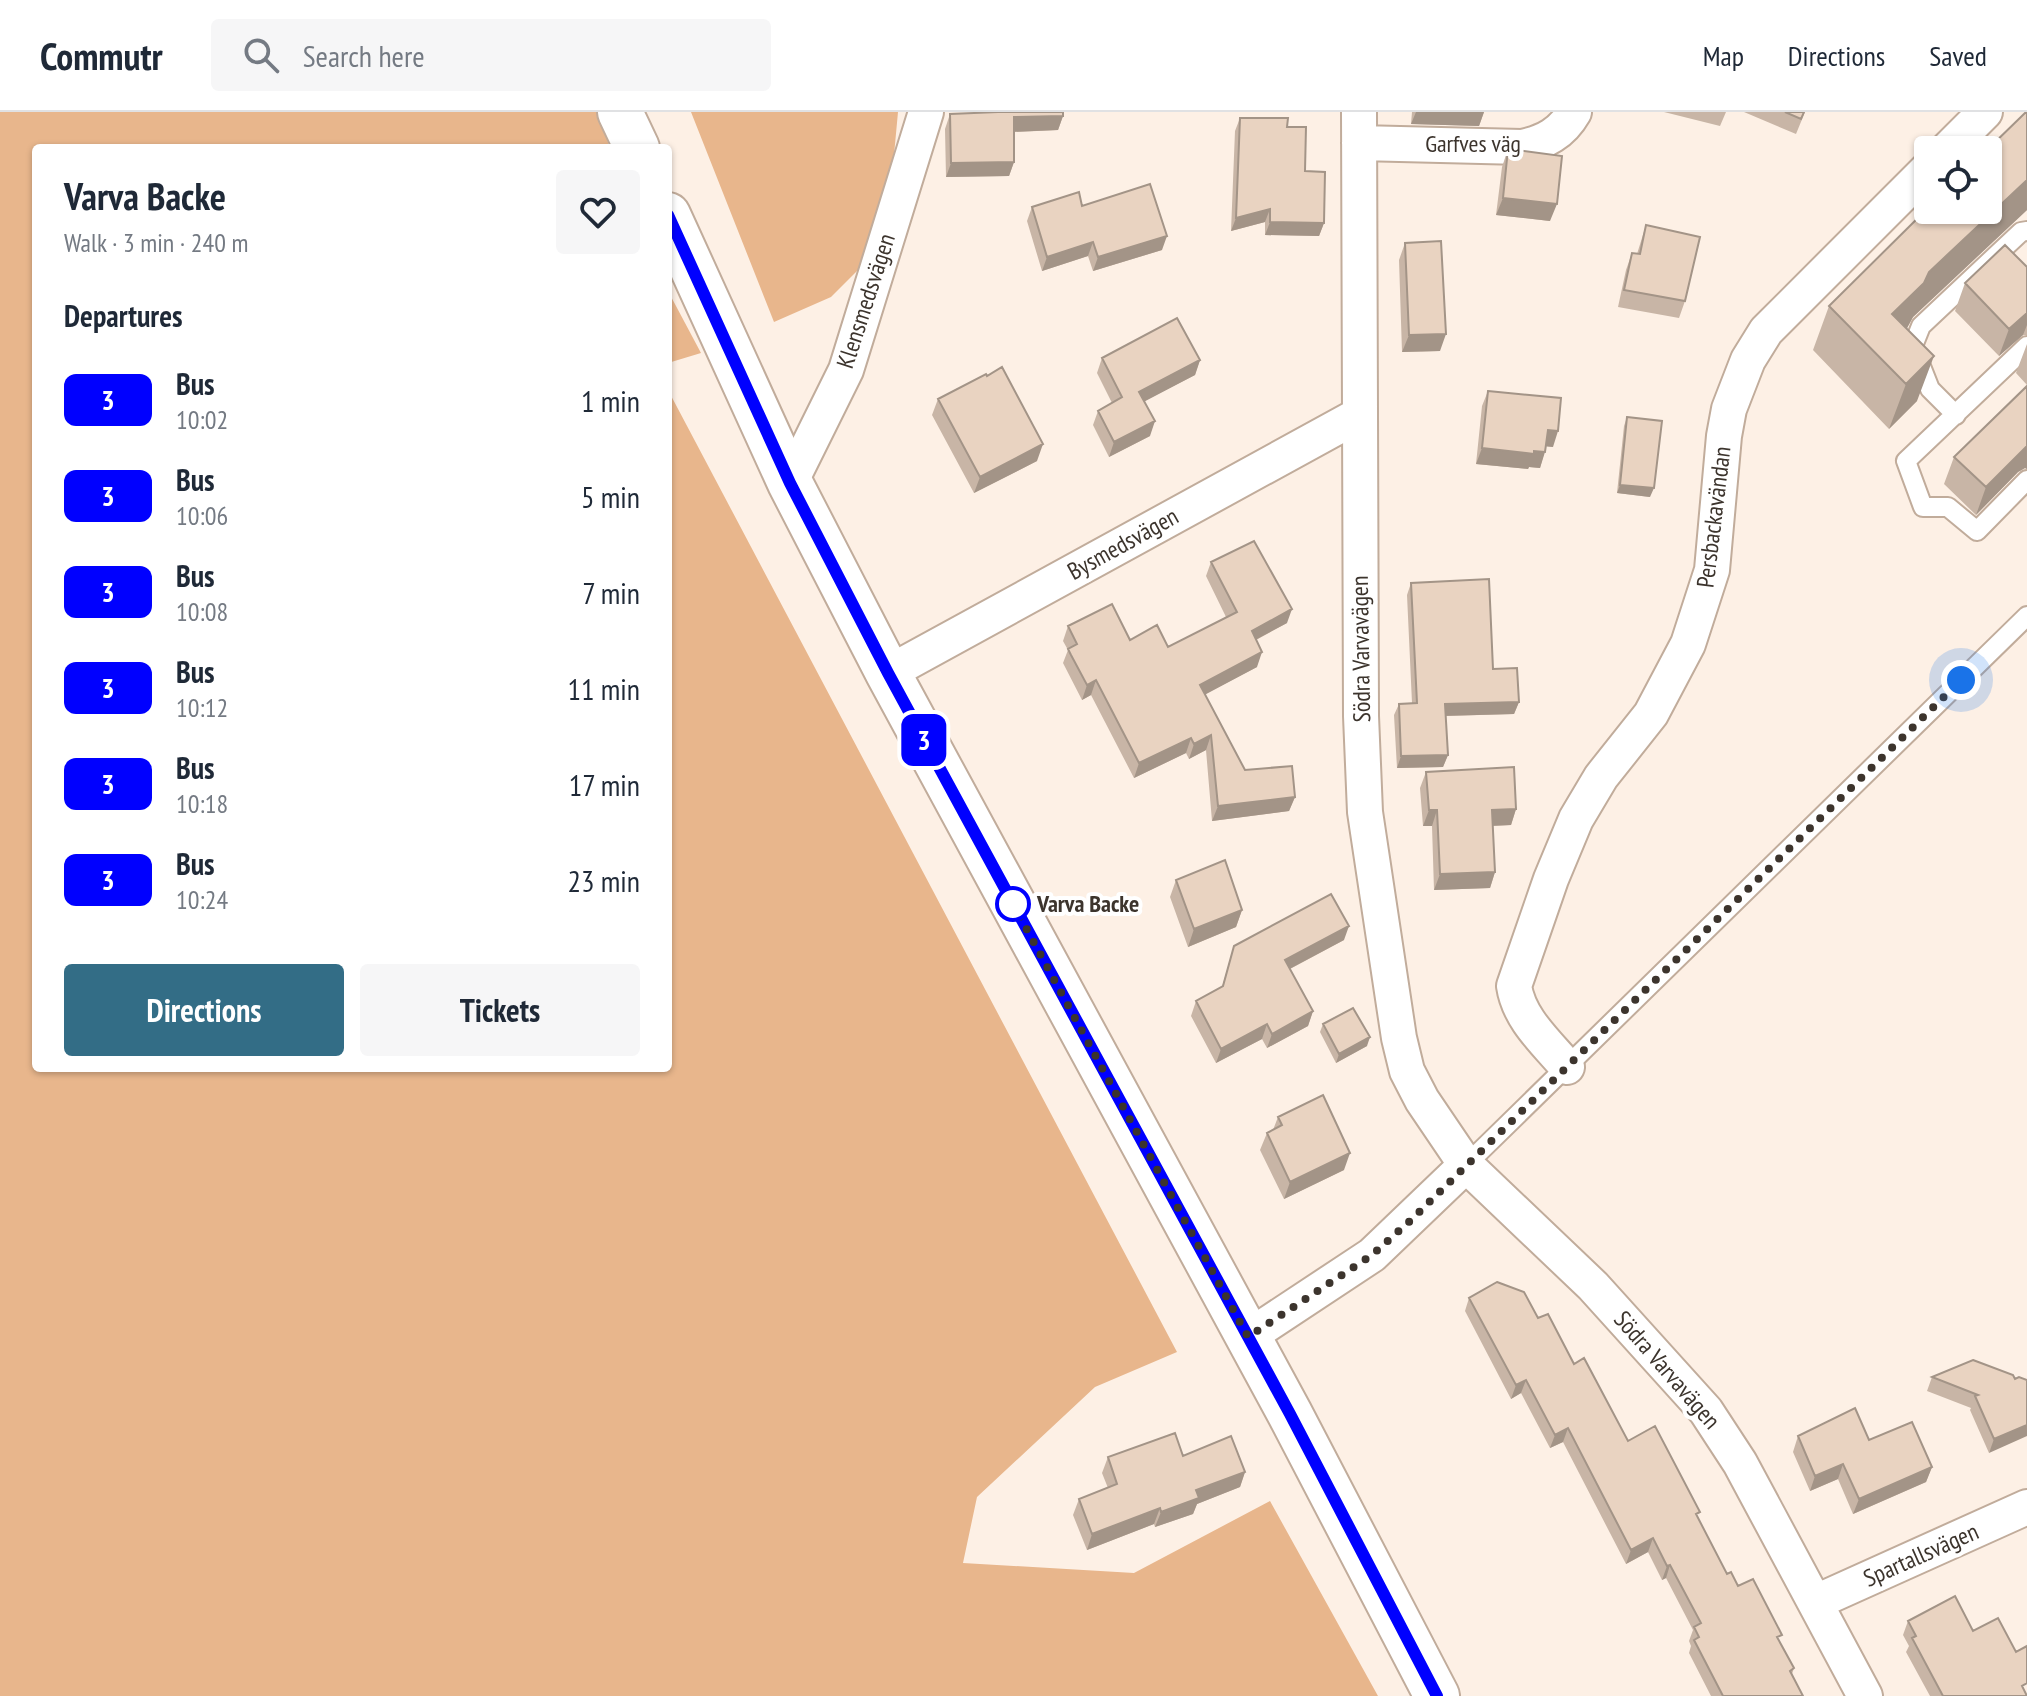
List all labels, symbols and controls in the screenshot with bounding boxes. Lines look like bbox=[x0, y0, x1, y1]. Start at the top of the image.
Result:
search box bbox=[211, 19, 771, 91]
text: Commutr bbox=[40, 31, 163, 80]
icon: search bbox=[239, 33, 283, 77]
text: Search here bbox=[303, 36, 425, 75]
text: Map bbox=[1703, 37, 1744, 74]
text: Directions bbox=[1788, 37, 1885, 74]
text: Saved bbox=[1929, 37, 1987, 74]
street label: Garfves väg bbox=[1425, 128, 1521, 159]
map controls bbox=[1914, 136, 2002, 224]
button: locate bbox=[1914, 136, 2002, 224]
button: heart bbox=[556, 170, 640, 254]
text: Varva Backe bbox=[64, 171, 226, 220]
text: Walk · 3 min · 240 m bbox=[64, 226, 248, 259]
street label: Klensmedsvägen bbox=[829, 230, 902, 372]
text: Departures bbox=[64, 296, 182, 335]
text: Bus bbox=[176, 364, 215, 403]
text: 3 bbox=[101, 381, 115, 418]
text: 1 min bbox=[581, 381, 640, 420]
text: 10:02 bbox=[176, 403, 228, 436]
street label: Persbackavändan bbox=[1689, 444, 1738, 589]
text: Bus bbox=[176, 460, 215, 499]
text: 3 bbox=[101, 477, 115, 514]
text: 5 min bbox=[581, 477, 640, 516]
text: 10:06 bbox=[176, 499, 228, 532]
street label: Bysmedsvägen bbox=[1062, 500, 1184, 587]
text: Bus bbox=[176, 556, 215, 595]
text: 3 bbox=[101, 573, 115, 610]
text: 7 min bbox=[582, 573, 640, 612]
street label: Södra Varvavägen bbox=[1344, 575, 1377, 723]
text: 10:08 bbox=[176, 595, 228, 628]
text: Bus bbox=[176, 652, 215, 691]
your location bbox=[1941, 660, 1981, 700]
text: 3 bbox=[101, 669, 115, 706]
text: 11 min bbox=[567, 669, 640, 708]
text: 10:12 bbox=[176, 691, 228, 724]
line badge: 3 bbox=[898, 714, 950, 766]
text: 3 bbox=[917, 721, 931, 758]
text: Bus bbox=[176, 748, 215, 787]
text: 3 bbox=[101, 765, 115, 802]
text: 17 min bbox=[569, 765, 640, 804]
text: 10:18 bbox=[176, 787, 228, 820]
text: Bus bbox=[176, 844, 215, 883]
text: 3 bbox=[101, 861, 115, 898]
text: 23 min bbox=[567, 861, 640, 900]
text: 10:24 bbox=[176, 883, 228, 916]
marker: Varva Backe bbox=[996, 887, 1030, 921]
place label: Varva Backe bbox=[1036, 888, 1139, 919]
button: Directions bbox=[64, 964, 344, 1056]
button: Tickets bbox=[360, 964, 640, 1056]
street label: Södra Varvavägen bbox=[1608, 1304, 1727, 1435]
street label: Spartallsvägen bbox=[1858, 1515, 1983, 1594]

